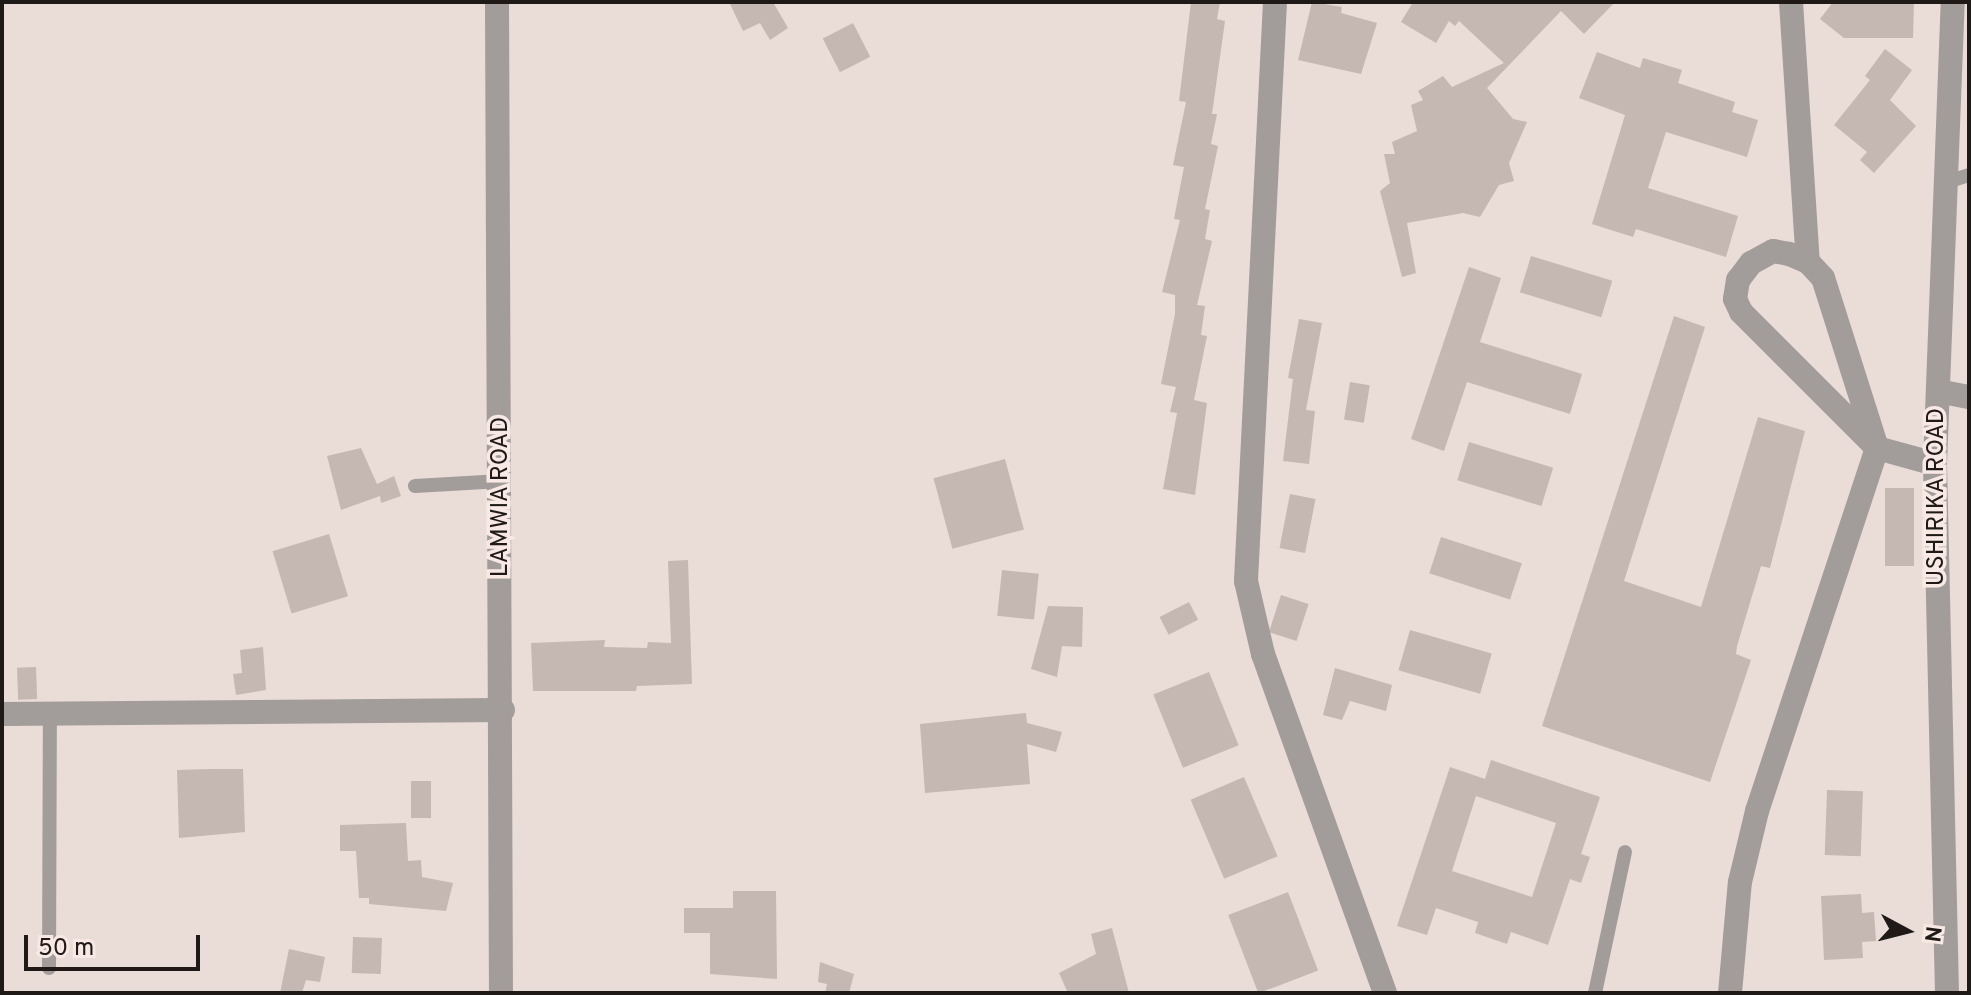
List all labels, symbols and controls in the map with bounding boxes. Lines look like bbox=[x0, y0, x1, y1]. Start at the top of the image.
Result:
street label: USHIRIKA ROAD bbox=[1924, 407, 1952, 587]
street label: LAMWIA ROAD bbox=[488, 416, 516, 578]
north arrow bbox=[1867, 891, 1947, 971]
scale bar bbox=[28, 919, 204, 969]
text: N bbox=[1917, 924, 1946, 943]
text: 50 m bbox=[38, 934, 94, 964]

